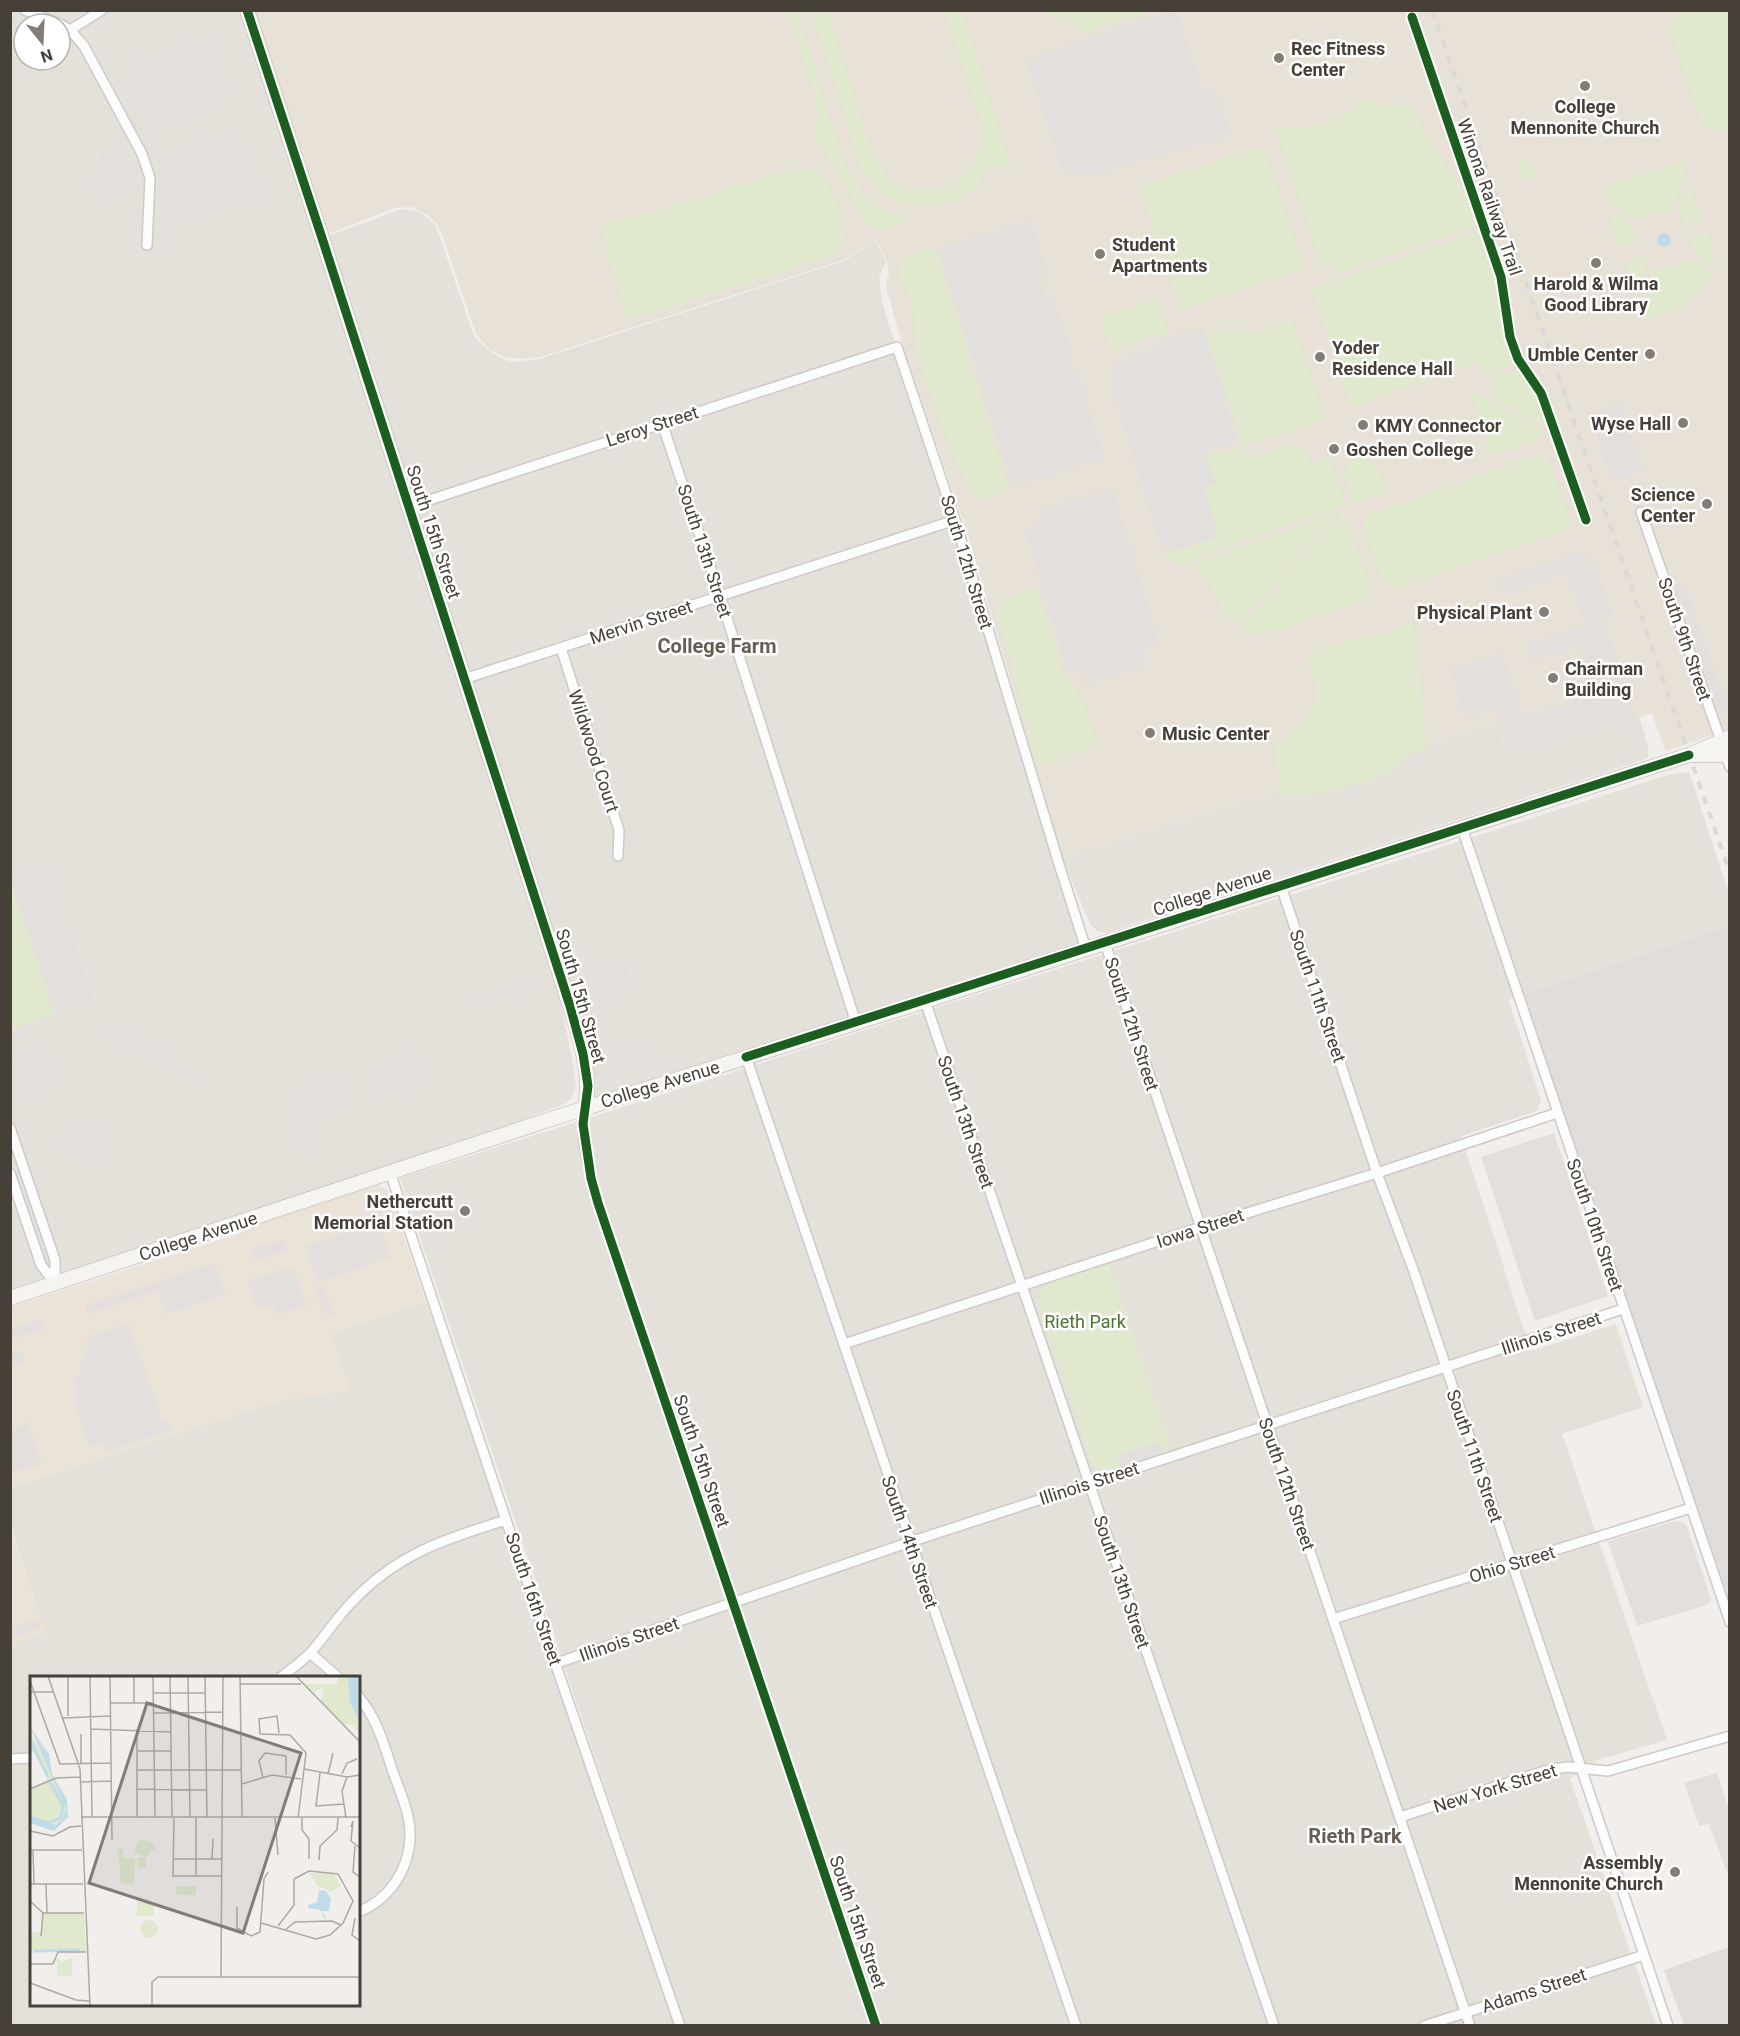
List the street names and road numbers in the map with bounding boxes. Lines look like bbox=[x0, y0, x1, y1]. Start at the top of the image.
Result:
street label: Winona Railway Trail bbox=[1453, 116, 1527, 278]
street label: Leroy Street bbox=[603, 401, 701, 451]
street label: South 15th Street bbox=[403, 463, 466, 602]
street label: South 13th Street bbox=[674, 482, 737, 621]
street label: South 12th Street bbox=[937, 492, 997, 632]
street label: South 9th Street bbox=[1654, 575, 1716, 704]
street label: Mervin Street bbox=[587, 596, 695, 648]
street label: Wildwood Court bbox=[564, 687, 624, 815]
street label: College Avenue bbox=[1150, 862, 1274, 920]
street label: South 15th Street bbox=[552, 926, 610, 1066]
street label: South 11th Street bbox=[1285, 927, 1351, 1065]
street label: South 12th Street bbox=[1101, 955, 1164, 1094]
street label: South 13th Street bbox=[933, 1053, 999, 1191]
street label: College Avenue bbox=[598, 1056, 722, 1112]
street label: South 10th Street bbox=[1562, 1156, 1628, 1294]
street label: Iowa Street bbox=[1154, 1204, 1246, 1252]
street label: College Avenue bbox=[136, 1207, 260, 1265]
street label: Illinois Street bbox=[1498, 1307, 1604, 1359]
street label: South 11th Street bbox=[1442, 1387, 1508, 1525]
street label: South 15th Street bbox=[669, 1392, 735, 1530]
street label: South 12th Street bbox=[1254, 1415, 1320, 1553]
street label: Illinois Street bbox=[1036, 1457, 1142, 1509]
street label: South 14th Street bbox=[877, 1473, 943, 1611]
street label: South 13th Street bbox=[1089, 1513, 1155, 1651]
street label: South 16th Street bbox=[501, 1530, 567, 1668]
street label: Ohio Street bbox=[1466, 1541, 1558, 1587]
street label: Illinois Street bbox=[576, 1612, 682, 1666]
street label: New York Street bbox=[1431, 1759, 1559, 1817]
street label: South 15th Street bbox=[825, 1853, 891, 1991]
street label: Adams Street bbox=[1479, 1963, 1589, 2017]

